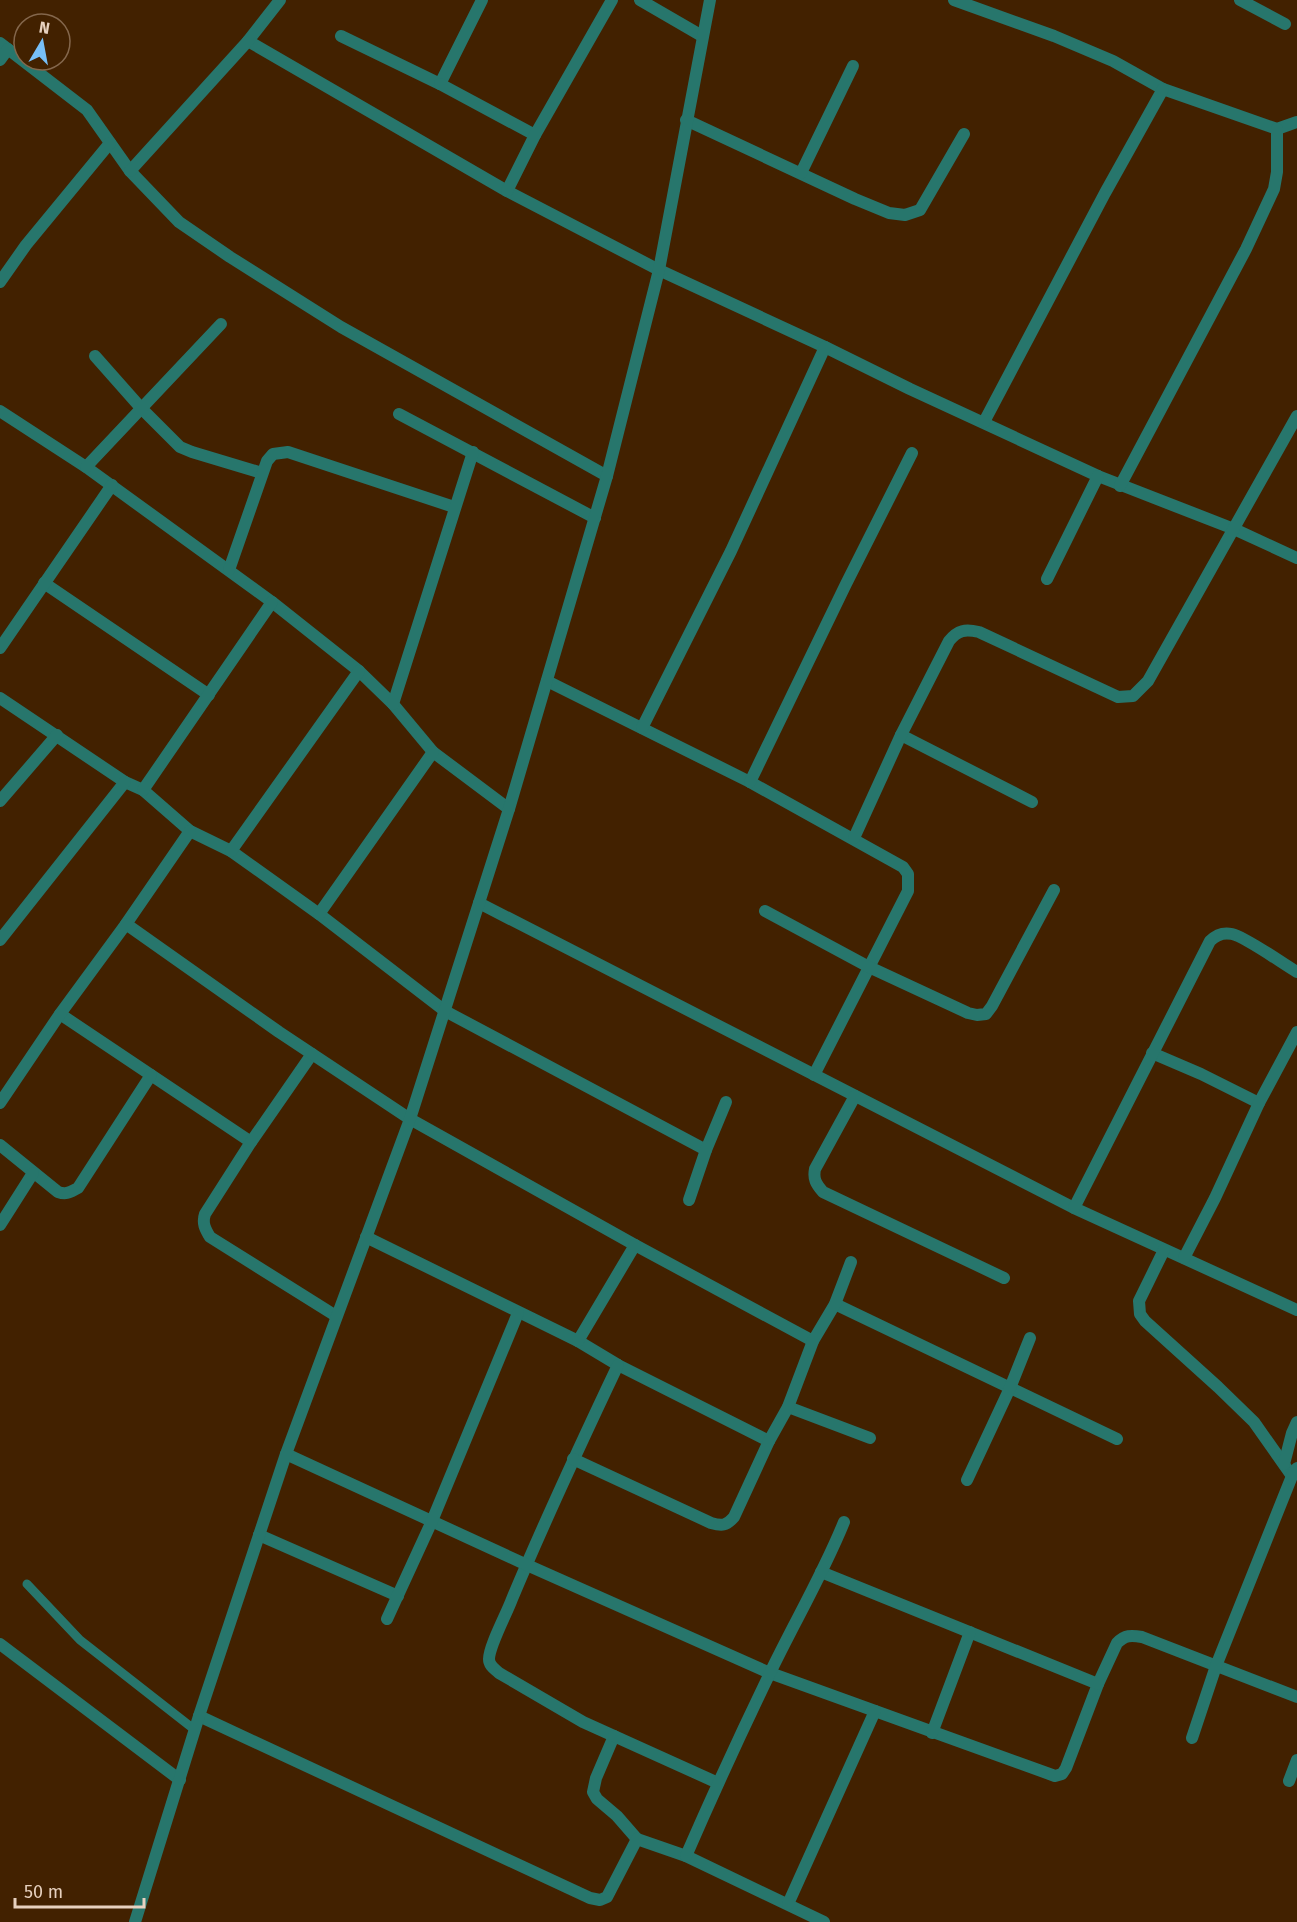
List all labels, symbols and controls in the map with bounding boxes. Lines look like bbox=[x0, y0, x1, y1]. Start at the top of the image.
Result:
north arrow bbox=[12, 12, 72, 72]
text: N bbox=[38, 17, 51, 38]
scale bar bbox=[15, 1871, 144, 1909]
text: 50 m bbox=[24, 1881, 63, 1903]

